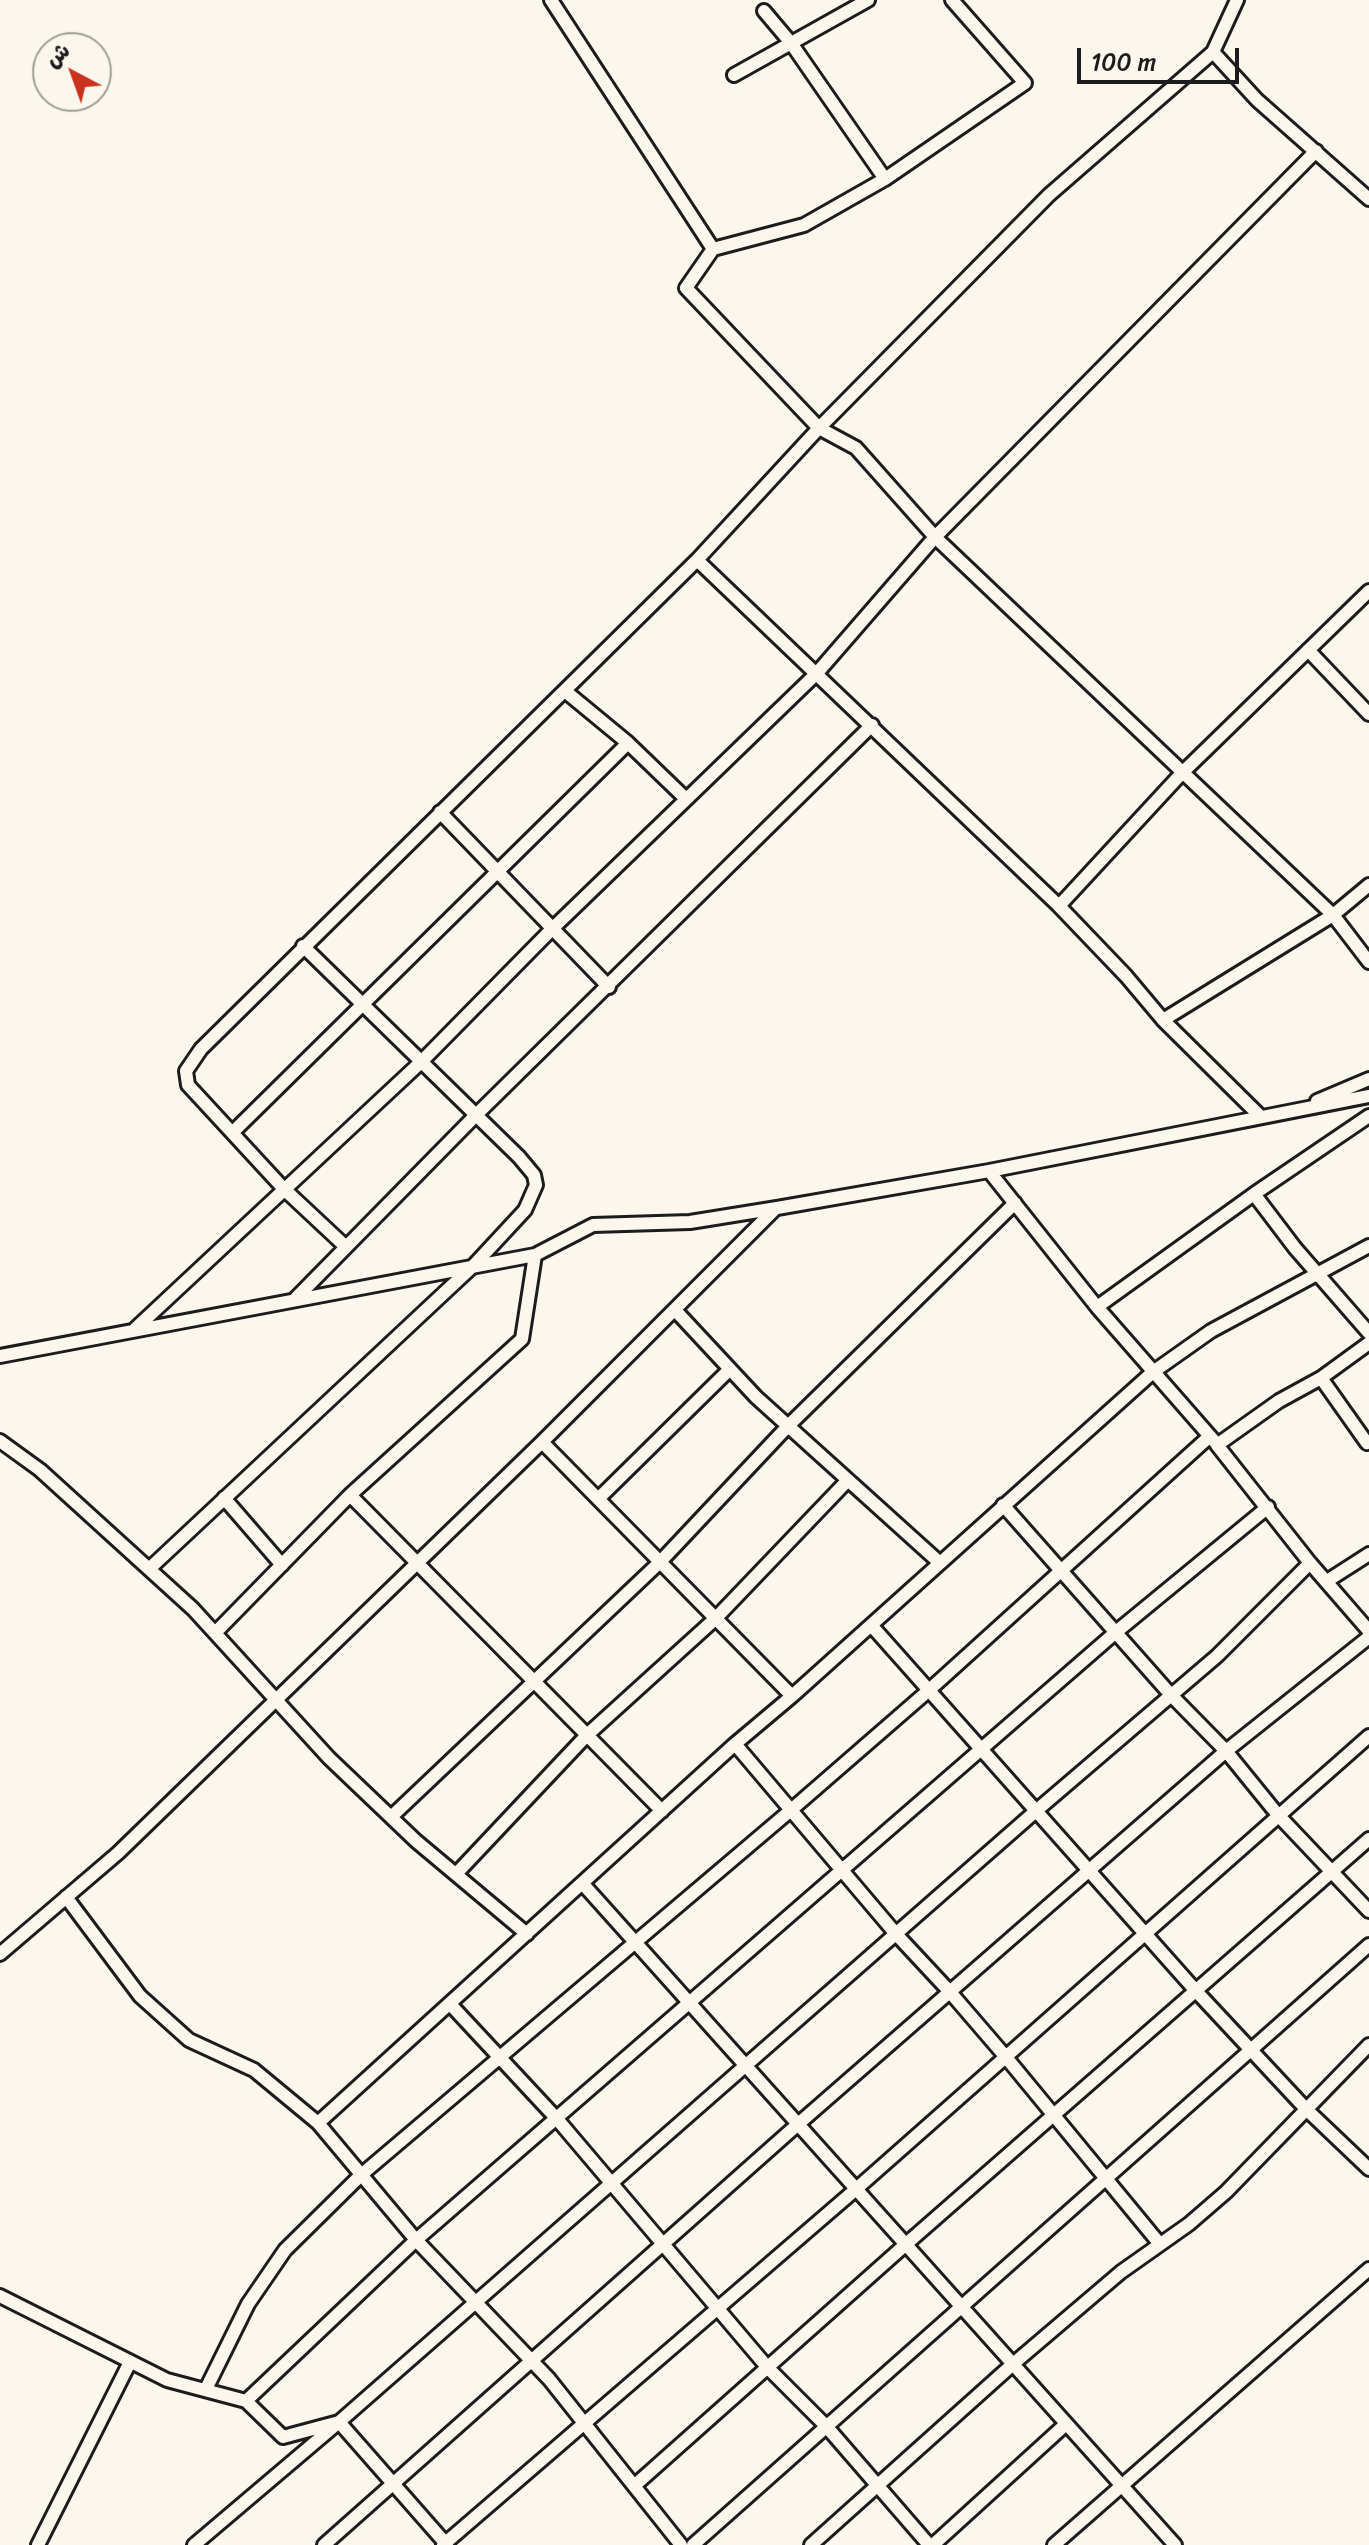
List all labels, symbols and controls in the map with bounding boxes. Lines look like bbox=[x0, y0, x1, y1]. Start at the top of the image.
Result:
north arrow bbox=[32, 32, 112, 112]
text: ش bbox=[35, 32, 79, 78]
scale bar bbox=[1081, 32, 1243, 82]
text: 100 m bbox=[1091, 41, 1156, 83]

